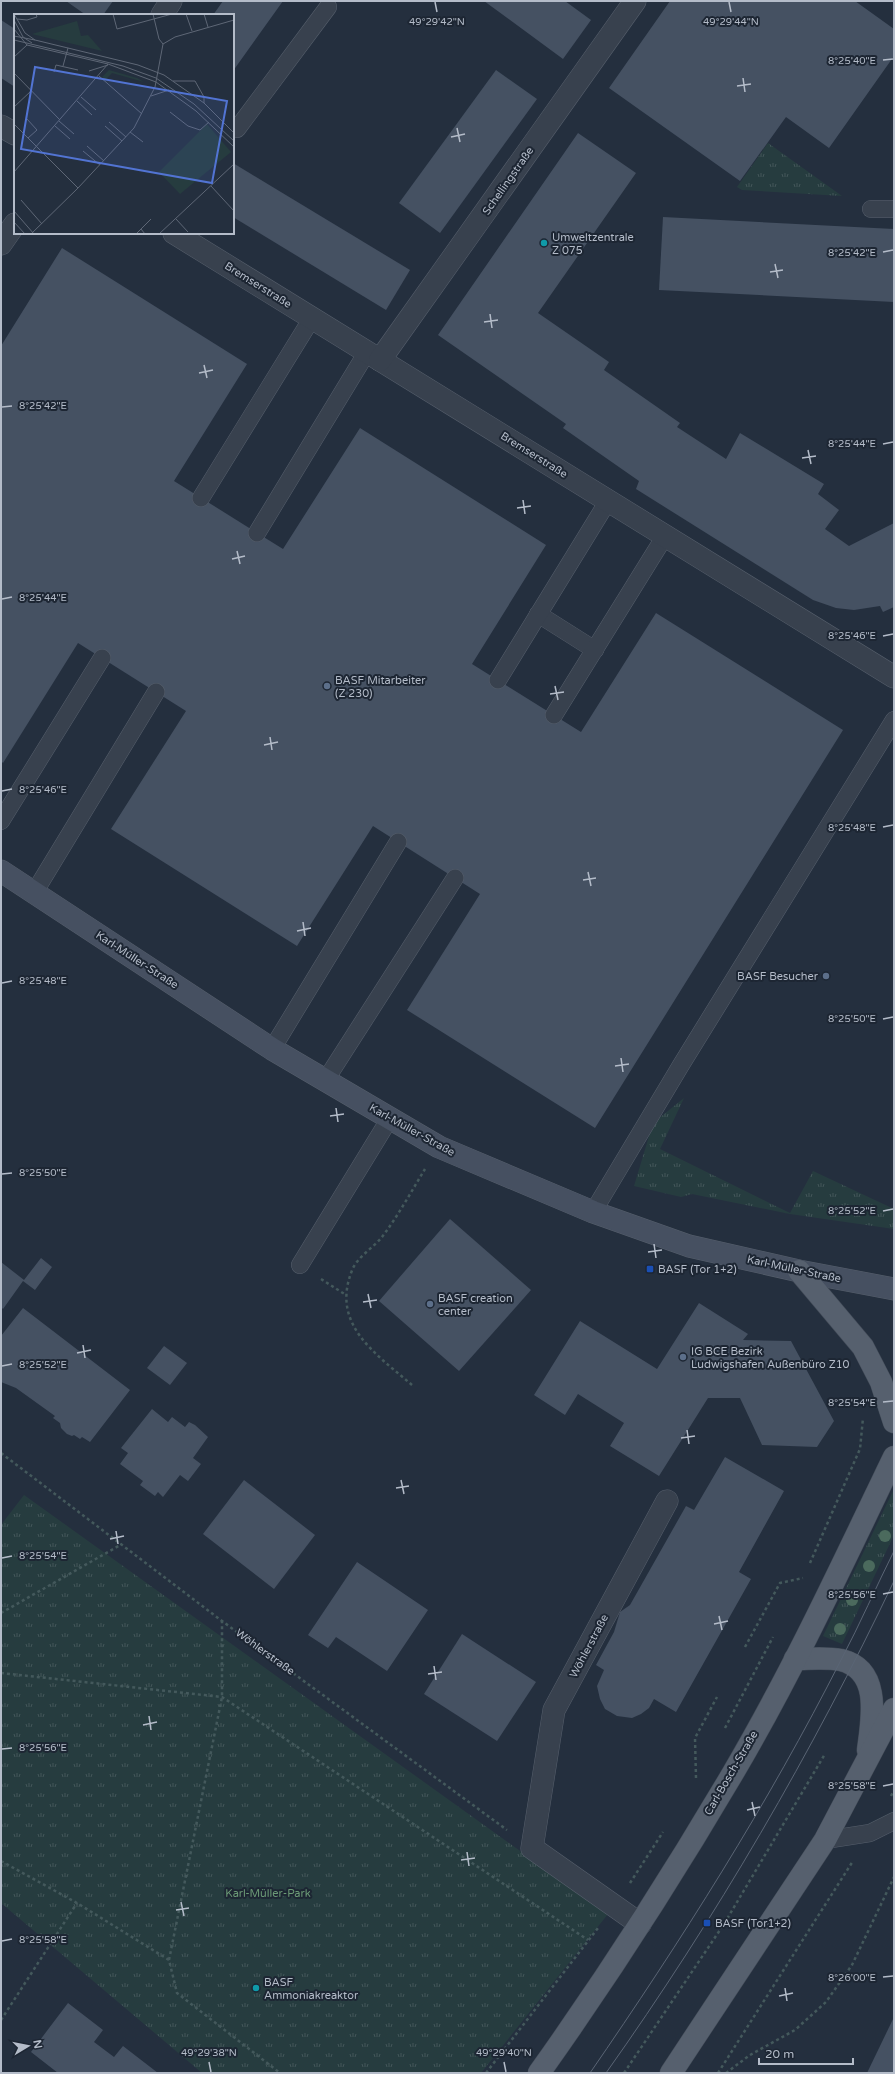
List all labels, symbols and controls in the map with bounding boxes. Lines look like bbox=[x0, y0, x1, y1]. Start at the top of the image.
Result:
inset map bbox=[14, 14, 234, 234]
text: 49°29'42"N bbox=[409, 16, 465, 28]
text: 49°29'44"N bbox=[703, 16, 759, 28]
text: 8°25'40"E bbox=[828, 55, 876, 67]
street label: Schellingstraße bbox=[480, 144, 536, 218]
place label: Umweltzentrale Z 075 bbox=[552, 231, 634, 257]
marker: Umweltzentrale Z 075 bbox=[539, 238, 549, 248]
text: 8°25'42"E bbox=[828, 247, 876, 259]
street label: Bremserstraße bbox=[222, 259, 294, 311]
text: 8°25'42"E bbox=[19, 400, 67, 412]
street label: Bremserstraße bbox=[498, 429, 570, 481]
text: 8°25'44"E bbox=[828, 438, 876, 450]
text: 8°25'44"E bbox=[19, 592, 67, 604]
text: 8°25'46"E bbox=[828, 630, 876, 642]
place label: BASF Mitarbeiter (Z 230) bbox=[335, 674, 426, 700]
marker: BASF Mitarbeiter (Z 230) bbox=[322, 681, 332, 691]
text: 8°25'46"E bbox=[19, 784, 67, 796]
text: 8°25'48"E bbox=[828, 822, 876, 834]
street label: Karl-Müller-Straße bbox=[93, 928, 181, 992]
place label: BASF Besucher bbox=[737, 970, 819, 983]
marker: BASF Besucher bbox=[821, 971, 831, 981]
text: 8°25'48"E bbox=[19, 975, 67, 987]
text: 8°25'50"E bbox=[828, 1013, 876, 1025]
street label: Karl-Müller-Straße bbox=[367, 1101, 457, 1159]
text: 8°25'50"E bbox=[19, 1167, 67, 1179]
text: 8°25'52"E bbox=[828, 1205, 876, 1217]
street label: Karl-Müller-Straße bbox=[746, 1253, 842, 1285]
place label: BASF (Tor 1+2) bbox=[658, 1263, 737, 1276]
marker: BASF (Tor 1+2) bbox=[645, 1264, 655, 1274]
place label: BASF creation center bbox=[438, 1292, 513, 1318]
marker: BASF creation center bbox=[425, 1299, 435, 1309]
place label: IG BCE Bezirk Ludwigshafen Außenbüro Z10 bbox=[691, 1345, 850, 1371]
marker: IG BCE Bezirk Ludwigshafen Außenbüro Z10 bbox=[678, 1352, 688, 1362]
text: 8°25'52"E bbox=[19, 1359, 67, 1371]
text: 8°25'54"E bbox=[828, 1397, 876, 1409]
text: 8°25'54"E bbox=[19, 1550, 67, 1562]
text: 8°25'56"E bbox=[828, 1589, 876, 1601]
street label: Wöhlerstraße bbox=[567, 1612, 611, 1680]
street label: Wöhlerstraße bbox=[233, 1626, 297, 1678]
street label: Carl-Bosch-Straße bbox=[702, 1729, 760, 1817]
text: 8°25'56"E bbox=[19, 1742, 67, 1754]
text: 8°25'58"E bbox=[828, 1780, 876, 1792]
park label: Karl-Müller-Park bbox=[225, 1887, 311, 1900]
place label: BASF (Tor1+2) bbox=[715, 1917, 791, 1930]
marker: BASF (Tor1+2) bbox=[702, 1918, 712, 1928]
text: 8°25'58"E bbox=[19, 1934, 67, 1946]
text: 8°26'00"E bbox=[828, 1972, 876, 1984]
place label: BASF Ammoniakreaktor bbox=[264, 1976, 359, 2002]
marker: BASF Ammoniakreaktor bbox=[251, 1983, 261, 1993]
north arrow bbox=[8, 2026, 48, 2066]
text: N bbox=[30, 2039, 45, 2050]
scale bar bbox=[759, 2040, 853, 2066]
text: 49°29'38"N bbox=[181, 2047, 237, 2059]
text: 49°29'40"N bbox=[476, 2047, 532, 2059]
text: 20 m bbox=[765, 2047, 794, 2061]

